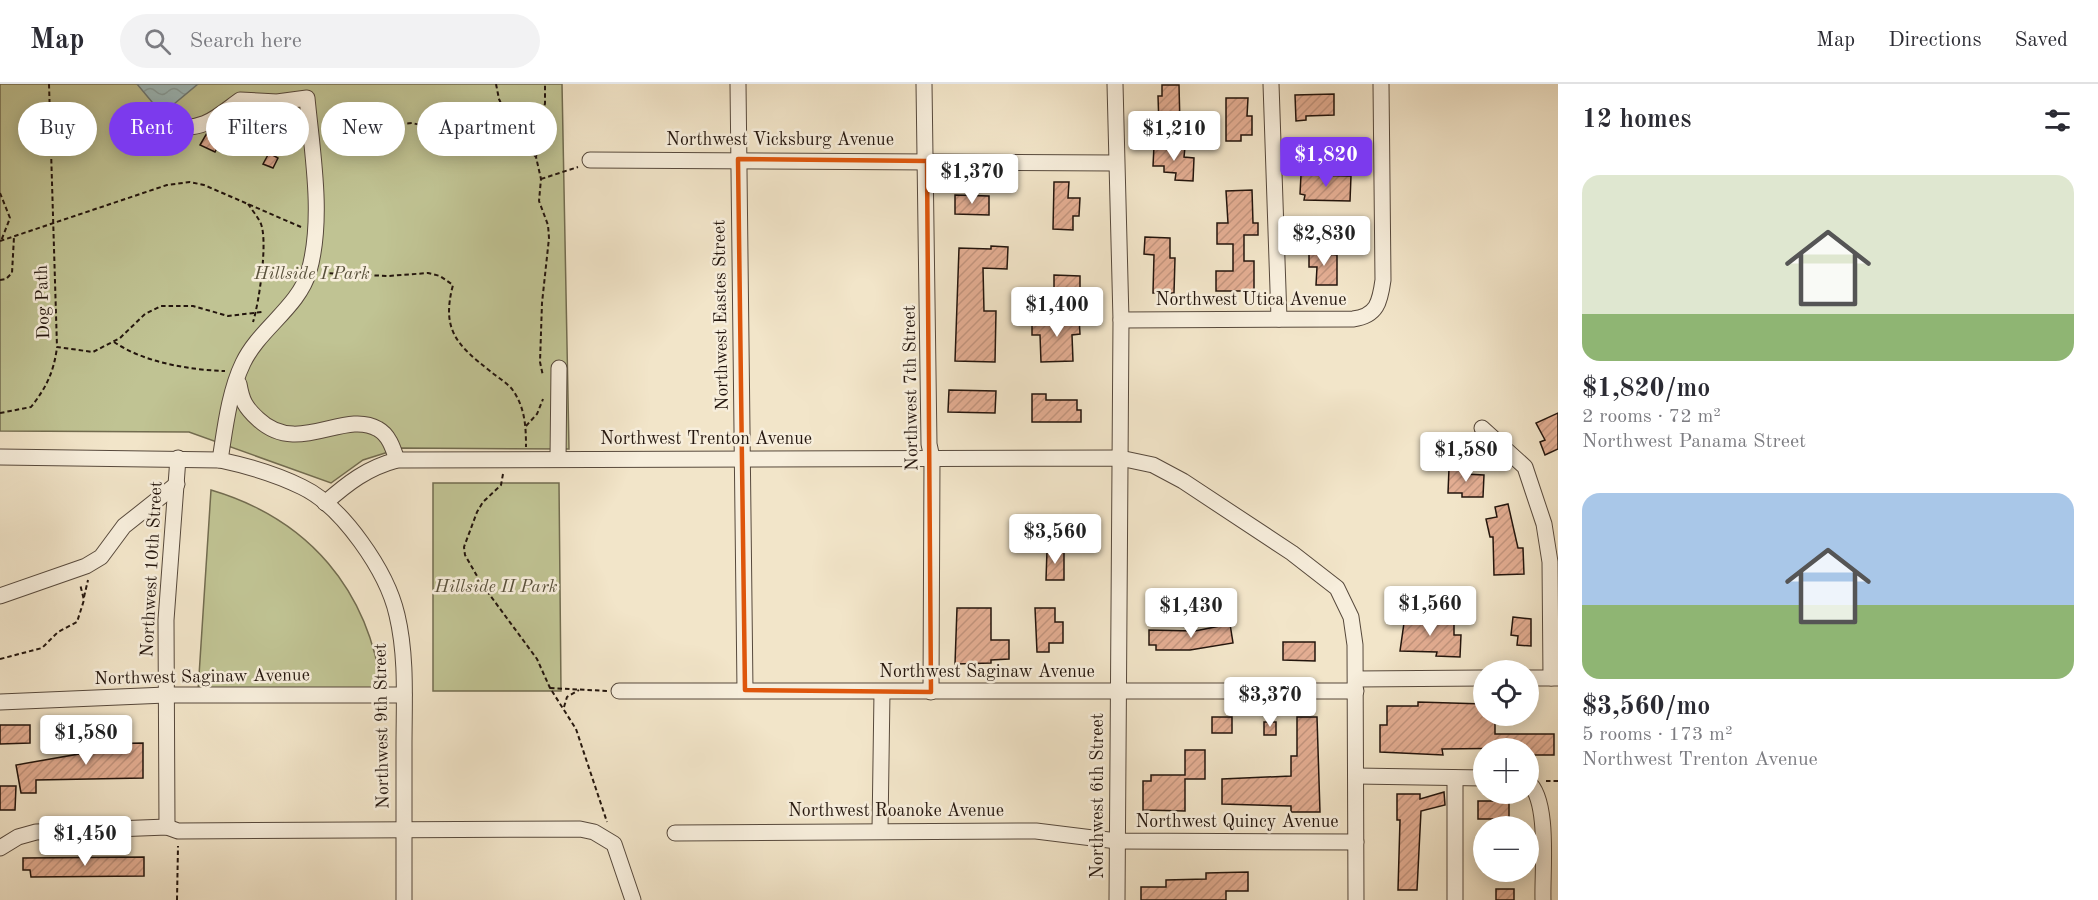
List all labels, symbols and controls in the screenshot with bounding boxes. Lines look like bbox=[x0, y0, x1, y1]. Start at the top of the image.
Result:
search box bbox=[120, 14, 540, 68]
icon: search bbox=[141, 25, 174, 58]
text: Map bbox=[30, 27, 84, 55]
text: Search here bbox=[189, 30, 302, 52]
text: Map bbox=[1816, 30, 1855, 51]
text: Directions bbox=[1888, 30, 1982, 51]
text: Saved bbox=[2015, 30, 2068, 51]
chip: Buy bbox=[18, 102, 97, 156]
chip: Rent bbox=[109, 102, 194, 156]
chip: Filters bbox=[206, 102, 309, 156]
chip: New bbox=[321, 102, 405, 156]
chip: Apartment bbox=[417, 102, 557, 156]
icon: filters bbox=[2041, 104, 2074, 137]
text: 12 homes bbox=[1582, 107, 1691, 133]
pin: $1,210 bbox=[1125, 111, 1223, 162]
text: $1,210 bbox=[1142, 120, 1206, 140]
street label: Northwest Vicksburg Avenue bbox=[666, 131, 894, 149]
pin: $1,820 bbox=[1277, 137, 1375, 188]
text: $1,820 bbox=[1294, 146, 1358, 166]
pin: $1,370 bbox=[923, 154, 1021, 205]
text: $1,370 bbox=[940, 163, 1004, 183]
icon: home bbox=[1774, 214, 1882, 322]
pin: $2,830 bbox=[1275, 216, 1373, 267]
street label: Northwest Eastes Street bbox=[710, 219, 732, 411]
text: $2,830 bbox=[1292, 225, 1356, 245]
street label: Dog Path bbox=[33, 264, 53, 339]
park label: Hillside I Park bbox=[253, 265, 370, 283]
pin: $1,400 bbox=[1008, 287, 1106, 338]
street label: Northwest Utica Avenue bbox=[1156, 291, 1346, 309]
text: $1,400 bbox=[1025, 296, 1089, 316]
street label: Northwest 7th Street bbox=[901, 305, 921, 471]
text: $1,820/mo bbox=[1582, 376, 1710, 402]
text: 2 rooms · 72 m² bbox=[1582, 407, 1721, 427]
street label: Northwest Trenton Avenue bbox=[600, 430, 812, 448]
pin: $1,580 bbox=[1417, 432, 1515, 483]
text: Northwest Panama Street bbox=[1582, 432, 1806, 452]
text: $1,580 bbox=[1434, 441, 1498, 461]
street label: Northwest 10th Street bbox=[138, 480, 166, 658]
pin: $3,560 bbox=[1006, 514, 1104, 565]
text: $3,560 bbox=[1023, 523, 1087, 543]
icon: home bbox=[1774, 532, 1882, 640]
park label: Hillside II Park bbox=[433, 578, 558, 596]
pin: $1,560 bbox=[1381, 586, 1479, 637]
pin: $1,430 bbox=[1142, 588, 1240, 639]
text: $1,560 bbox=[1398, 595, 1462, 615]
text: $1,430 bbox=[1159, 597, 1223, 617]
street label: Northwest 9th Street bbox=[372, 643, 392, 809]
map controls bbox=[1473, 660, 1539, 882]
button: locate bbox=[1473, 660, 1539, 726]
street label: Northwest Saginaw Avenue bbox=[879, 663, 1095, 681]
street label: Northwest Saginaw Avenue bbox=[94, 666, 310, 688]
pin: $3,370 bbox=[1221, 677, 1319, 728]
text: $3,370 bbox=[1238, 686, 1302, 706]
text: $3,560/mo bbox=[1582, 694, 1710, 720]
street label: Northwest 6th Street bbox=[1089, 713, 1107, 879]
pin: $1,580 bbox=[37, 715, 135, 766]
text: $1,580 bbox=[54, 724, 118, 744]
text: 5 rooms · 173 m² bbox=[1582, 725, 1732, 745]
button: + bbox=[1473, 738, 1539, 804]
text: Northwest Trenton Avenue bbox=[1582, 750, 1818, 770]
street label: Northwest Roanoke Avenue bbox=[788, 802, 1004, 820]
street label: Northwest Quincy Avenue bbox=[1135, 813, 1339, 831]
pin: $1,450 bbox=[36, 816, 134, 867]
button: − bbox=[1473, 816, 1539, 882]
text: $1,450 bbox=[53, 825, 117, 845]

